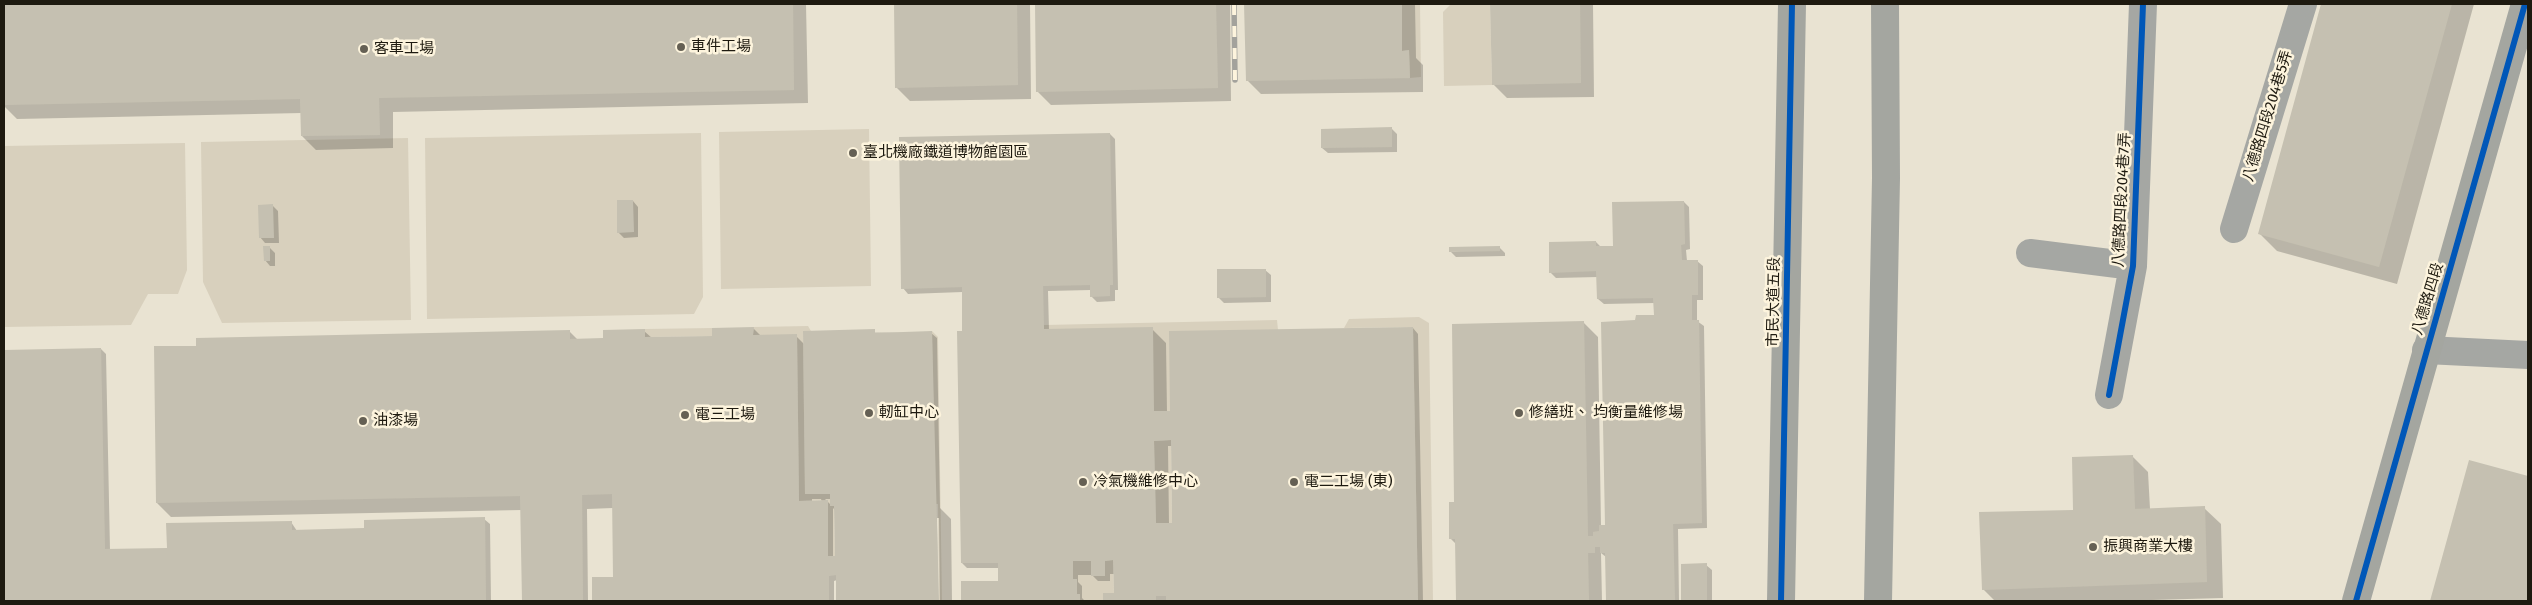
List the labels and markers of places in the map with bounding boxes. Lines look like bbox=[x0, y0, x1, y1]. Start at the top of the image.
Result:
place label: 車件工場 bbox=[691, 38, 751, 56]
place label: 客車工場 bbox=[374, 40, 434, 58]
marker: 車件工場 bbox=[675, 41, 687, 53]
marker: 客車工場 bbox=[358, 43, 370, 55]
place label: 臺北機廠鐵道博物館園區 bbox=[863, 144, 1028, 162]
marker: 臺北機廠鐵道博物館園區 bbox=[847, 147, 859, 159]
place label: 軔缸中心 bbox=[879, 404, 939, 422]
place label: 修繕班、 均衡量維修場 bbox=[1529, 404, 1683, 422]
place label: 電三工場 bbox=[695, 406, 755, 424]
marker: 軔缸中心 bbox=[863, 407, 875, 419]
marker: 修繕班、 均衡量維修場 bbox=[1513, 407, 1525, 419]
marker: 電三工場 bbox=[679, 409, 691, 421]
place label: 油漆場 bbox=[373, 412, 418, 430]
marker: 油漆場 bbox=[357, 415, 369, 427]
place label: 冷氣機維修中心 bbox=[1093, 473, 1198, 491]
place label: 電二工場 (東) bbox=[1304, 473, 1393, 491]
marker: 冷氣機維修中心 bbox=[1077, 476, 1089, 488]
marker: 電二工場 (東) bbox=[1288, 476, 1300, 488]
place label: 振興商業大樓 bbox=[2103, 538, 2193, 556]
marker: 振興商業大樓 bbox=[2087, 541, 2099, 553]

